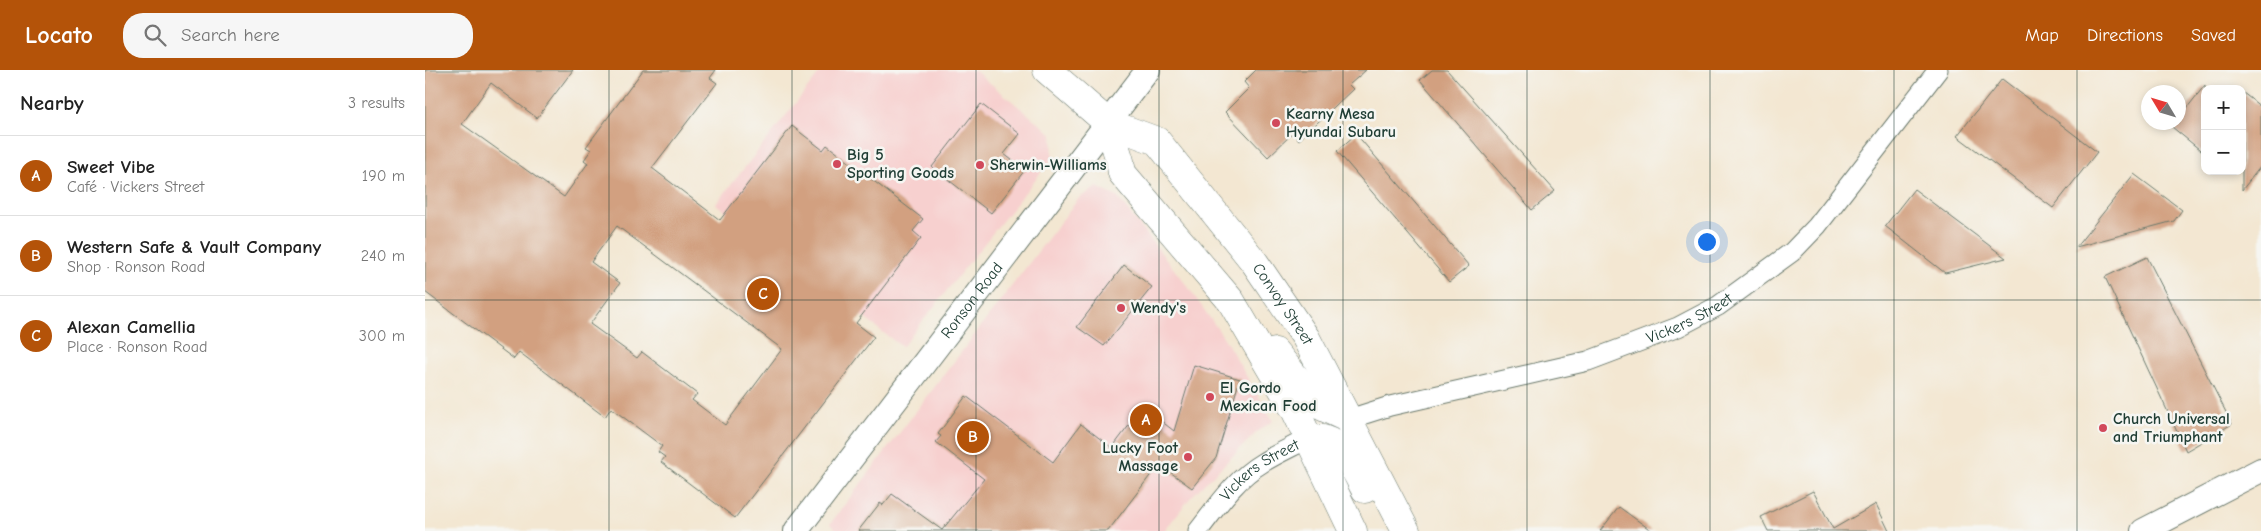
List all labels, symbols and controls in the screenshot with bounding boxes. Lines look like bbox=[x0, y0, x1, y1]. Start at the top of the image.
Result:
search box bbox=[123, 13, 473, 58]
text: Locato bbox=[25, 21, 93, 49]
icon: search bbox=[141, 21, 169, 49]
text: Search here bbox=[181, 24, 280, 46]
text: Map bbox=[2025, 25, 2059, 46]
text: Directions bbox=[2087, 25, 2163, 46]
text: Saved bbox=[2191, 25, 2236, 46]
north arrow bbox=[2141, 85, 2186, 130]
map controls bbox=[2201, 85, 2246, 175]
button: + bbox=[2201, 85, 2246, 130]
text: Nearby bbox=[20, 91, 84, 115]
text: 3 results bbox=[348, 94, 405, 112]
place label: Kearny Mesa Hyundai Subaru bbox=[1286, 105, 1396, 141]
marker: Kearny Mesa Hyundai Subaru bbox=[1270, 117, 1282, 129]
button: − bbox=[2201, 130, 2246, 175]
place label: Big 5 Sporting Goods bbox=[847, 146, 954, 182]
text: Sweet Vibe bbox=[67, 156, 155, 178]
place label: Sherwin-Williams bbox=[990, 156, 1107, 174]
marker: Big 5 Sporting Goods bbox=[831, 158, 843, 170]
marker: Sherwin-Williams bbox=[974, 159, 986, 171]
text: A bbox=[32, 167, 40, 185]
text: 190 m bbox=[362, 167, 405, 185]
text: Café · Vickers Street bbox=[67, 178, 204, 196]
your location bbox=[1694, 229, 1720, 255]
text: Western Safe & Vault Company bbox=[67, 236, 321, 258]
text: B bbox=[31, 247, 41, 265]
text: 240 m bbox=[361, 247, 405, 265]
text: Shop · Ronson Road bbox=[67, 258, 205, 276]
street label: Ronson Road bbox=[937, 259, 1007, 342]
street label: Convoy Street bbox=[1249, 260, 1317, 348]
pin: C bbox=[747, 275, 779, 313]
street label: Vickers Street bbox=[1644, 289, 1736, 347]
place label: Wendy's bbox=[1131, 299, 1186, 317]
marker: Wendy's bbox=[1115, 302, 1127, 314]
text: Alexan Camellia bbox=[67, 316, 196, 338]
text: C bbox=[31, 327, 41, 345]
text: 300 m bbox=[359, 327, 405, 345]
text: Place · Ronson Road bbox=[67, 338, 207, 356]
place label: El Gordo Mexican Food bbox=[1220, 379, 1317, 415]
marker: El Gordo Mexican Food bbox=[1204, 391, 1216, 403]
pin: A bbox=[1130, 401, 1162, 439]
place label: Church Universal and Triumphant bbox=[2113, 410, 2230, 446]
pin: B bbox=[957, 418, 989, 456]
marker: Church Universal and Triumphant bbox=[2097, 422, 2109, 434]
street label: Vickers Street bbox=[1216, 435, 1303, 504]
place label: Lucky Foot Massage bbox=[1102, 439, 1179, 475]
marker: Lucky Foot Massage bbox=[1182, 451, 1194, 463]

